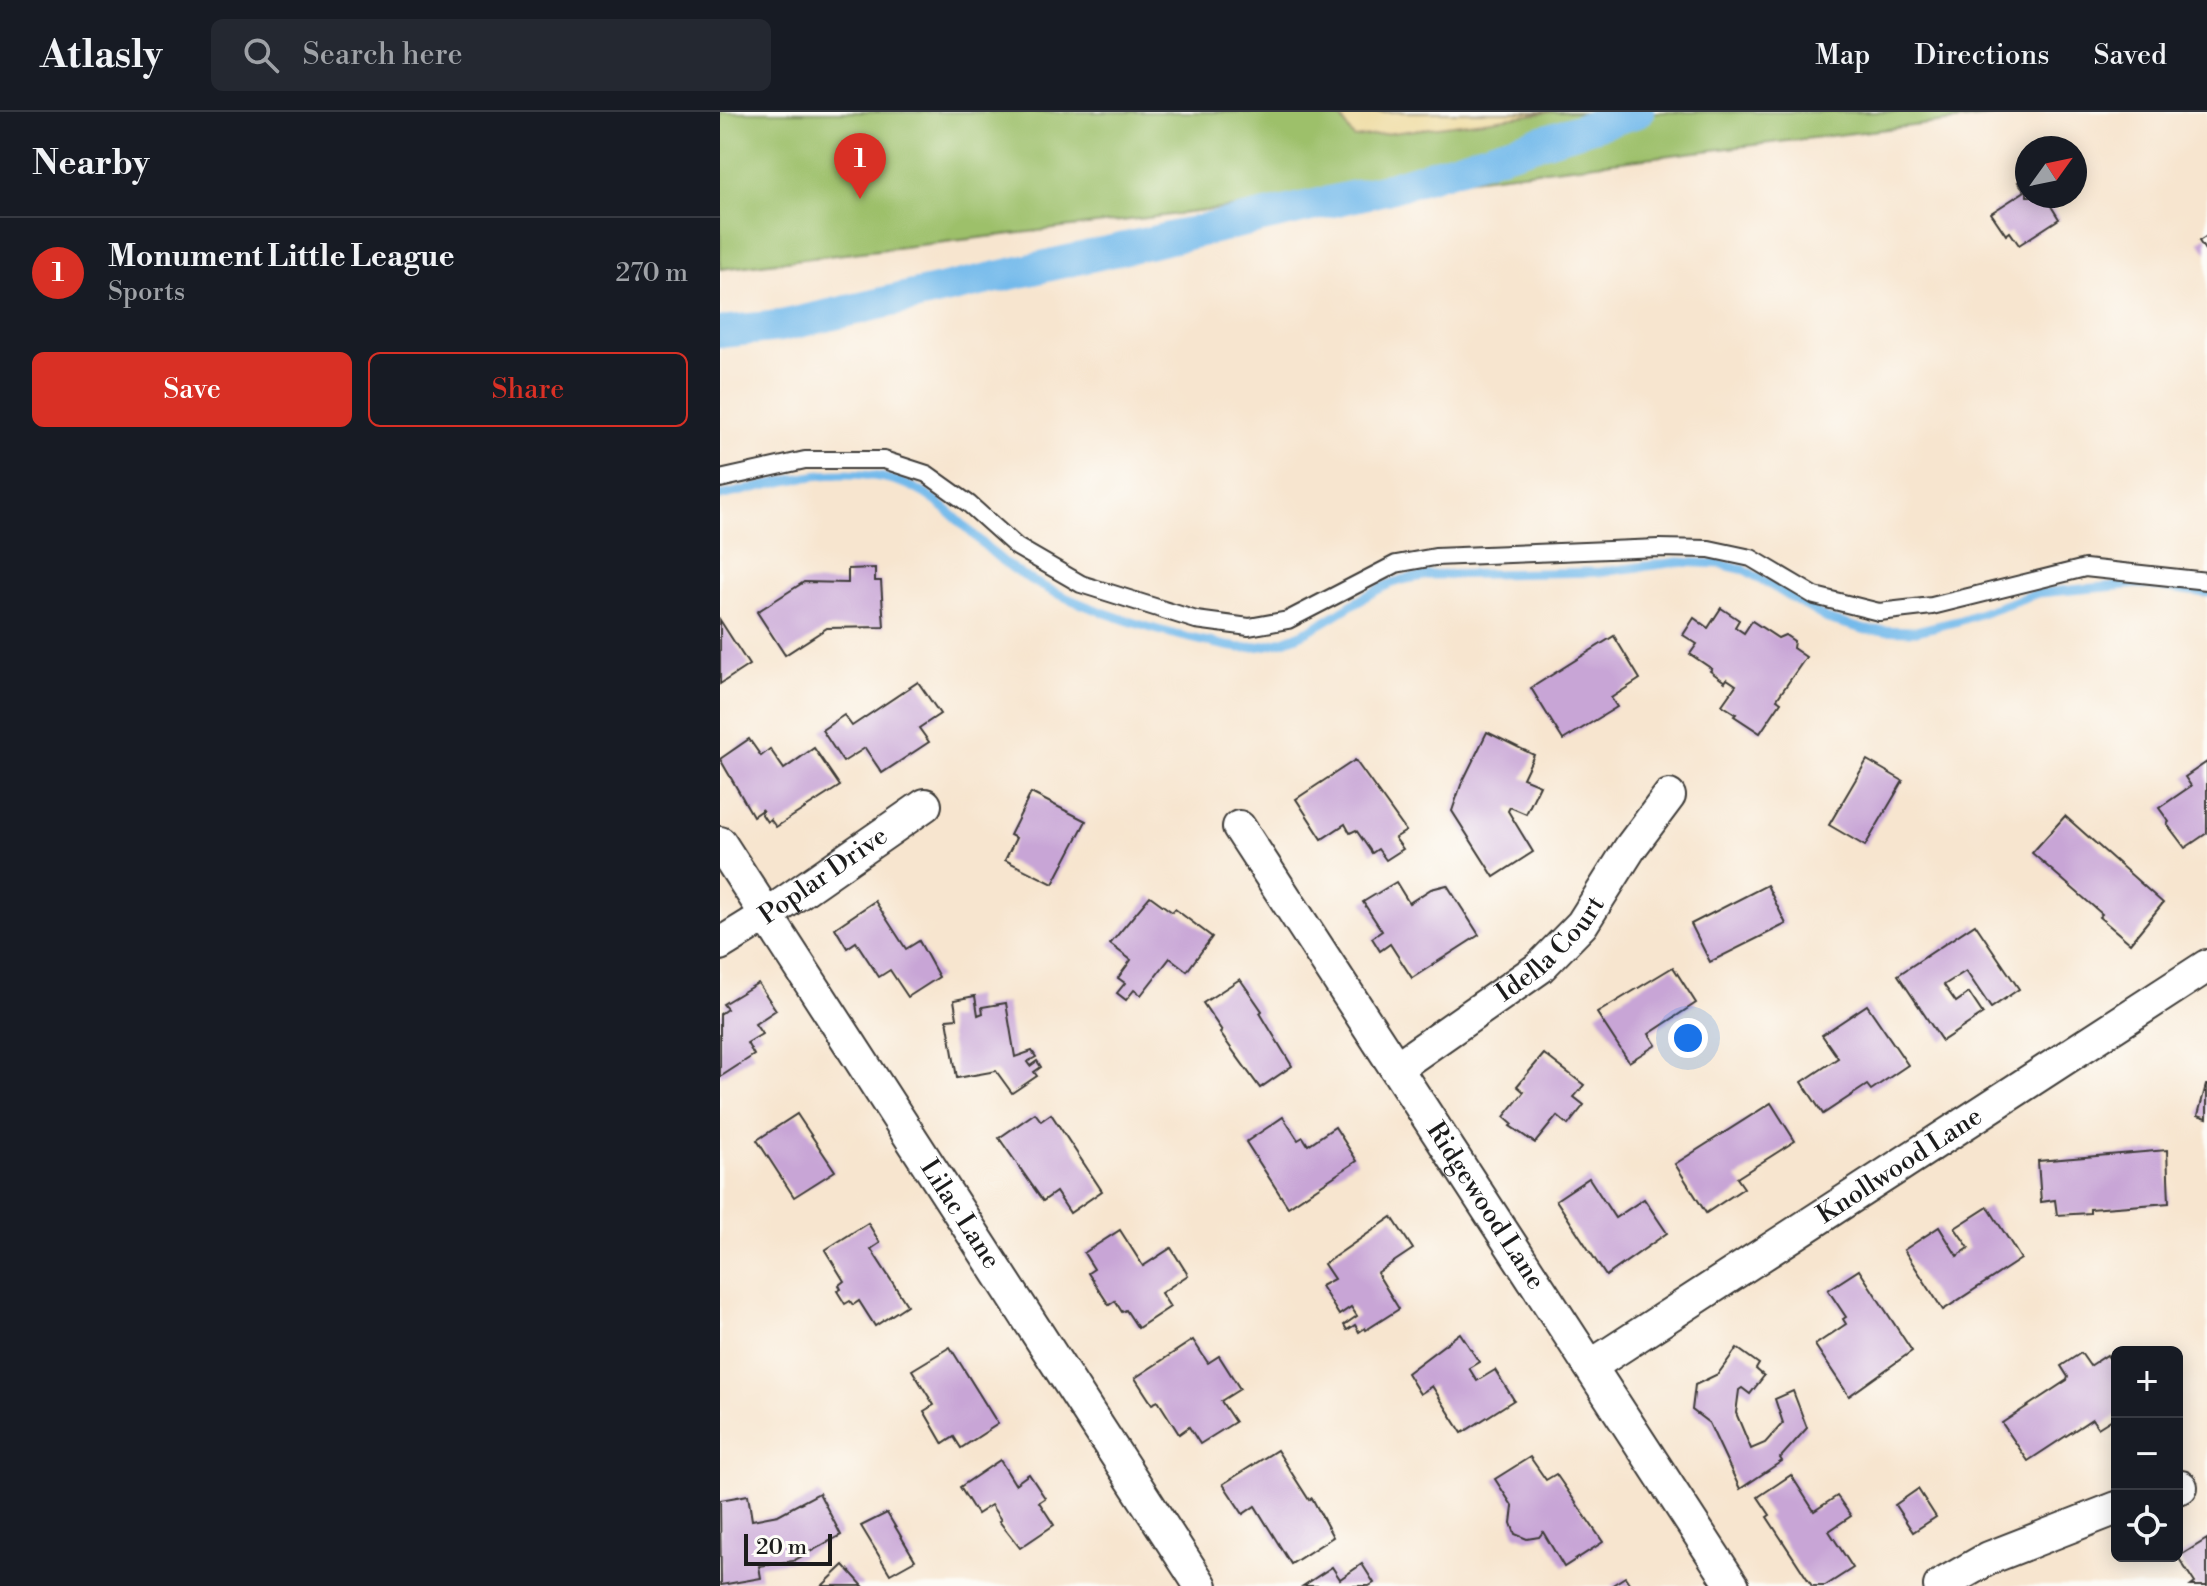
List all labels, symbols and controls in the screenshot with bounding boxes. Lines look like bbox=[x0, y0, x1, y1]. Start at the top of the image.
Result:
search box bbox=[211, 19, 771, 91]
text: Atlasly bbox=[40, 32, 163, 79]
icon: search bbox=[239, 33, 283, 77]
text: Search here bbox=[303, 36, 463, 74]
text: Map bbox=[1815, 38, 1870, 73]
text: Directions bbox=[1914, 38, 2049, 73]
text: Saved bbox=[2093, 38, 2167, 73]
pin: 1 bbox=[834, 133, 886, 199]
north arrow bbox=[2015, 136, 2087, 208]
text: Nearby bbox=[32, 143, 150, 185]
text: Monument Little League bbox=[108, 238, 455, 276]
text: 1 bbox=[52, 257, 64, 289]
text: 270 m bbox=[615, 257, 688, 289]
text: Sports bbox=[108, 276, 185, 308]
button: Save bbox=[32, 352, 352, 427]
button: Share bbox=[368, 352, 688, 427]
street label: Poplar Drive bbox=[753, 820, 894, 932]
street label: Idella Court bbox=[1490, 890, 1612, 1009]
your location bbox=[1668, 1018, 1708, 1058]
street label: Knollwood Lane bbox=[1811, 1100, 1988, 1231]
street label: Ridgewood Lane bbox=[1419, 1116, 1552, 1296]
street label: Lilac Lane bbox=[913, 1153, 1007, 1275]
map controls bbox=[2111, 1346, 2183, 1562]
button: + bbox=[2111, 1346, 2183, 1418]
button: − bbox=[2111, 1418, 2183, 1490]
button: locate bbox=[2111, 1490, 2183, 1562]
scale bar bbox=[744, 1530, 832, 1566]
text: 20 m bbox=[756, 1534, 807, 1561]

